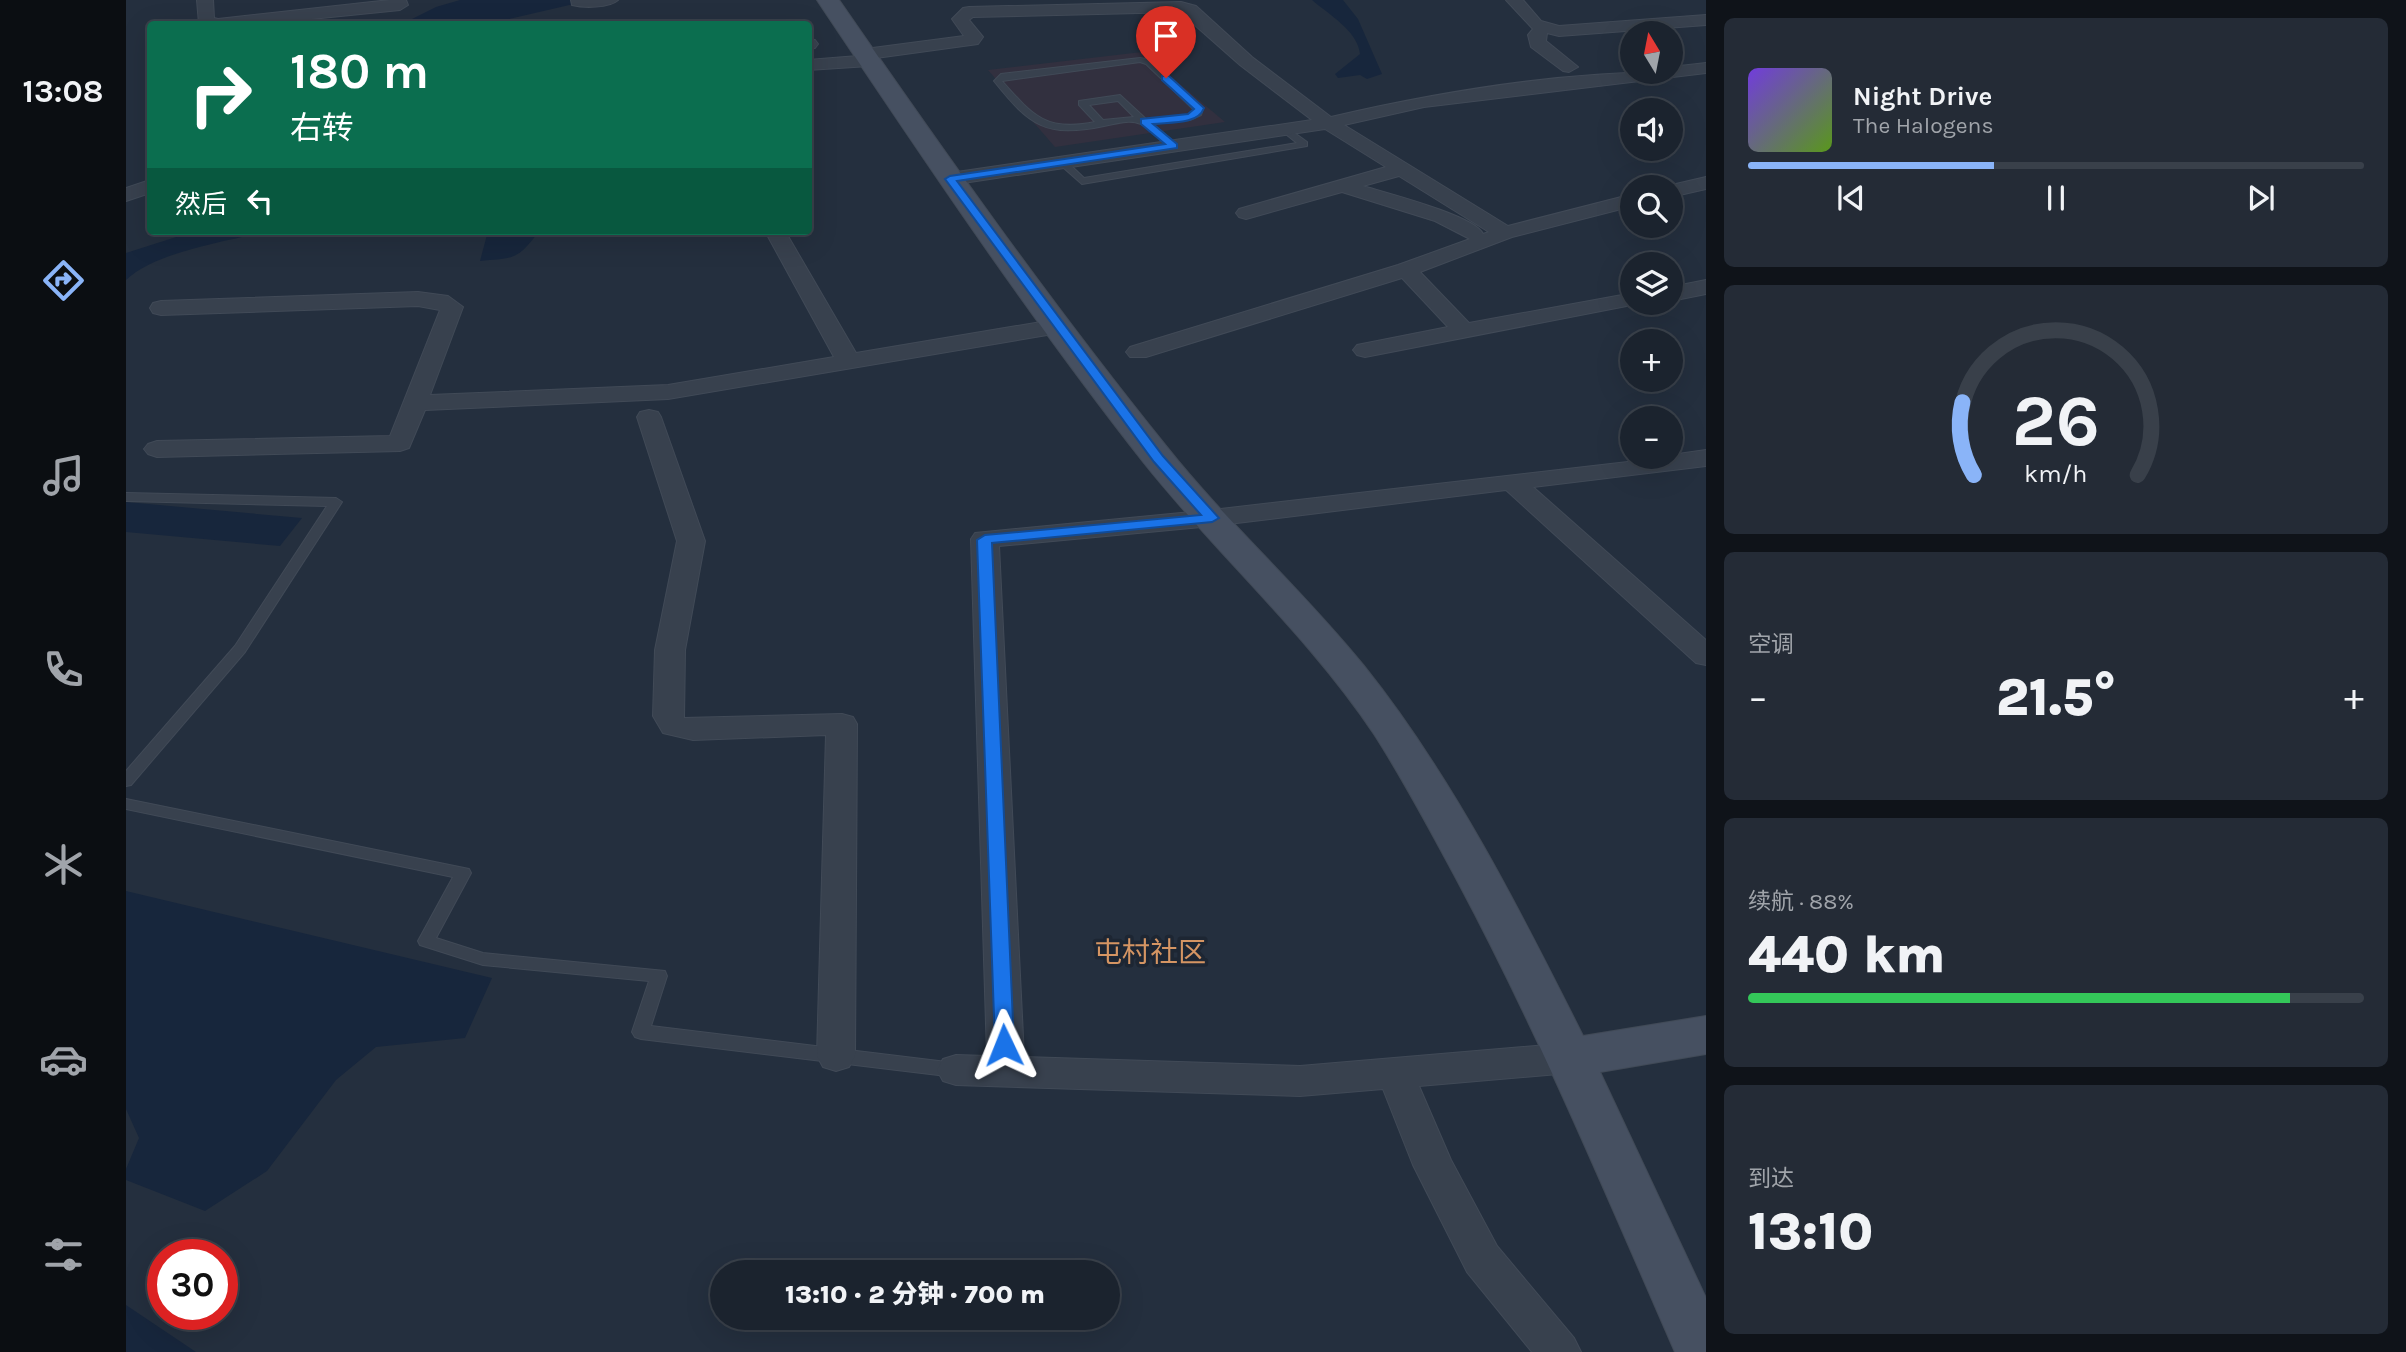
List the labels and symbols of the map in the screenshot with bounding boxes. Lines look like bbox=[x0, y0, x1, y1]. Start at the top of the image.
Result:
pin bbox=[1136, 6, 1196, 78]
north arrow bbox=[1620, 21, 1684, 84]
district label: 屯村社区 bbox=[1094, 936, 1206, 969]
position arrow bbox=[967, 1008, 1041, 1082]
speed limit sign: 30 bbox=[147, 1239, 238, 1330]

